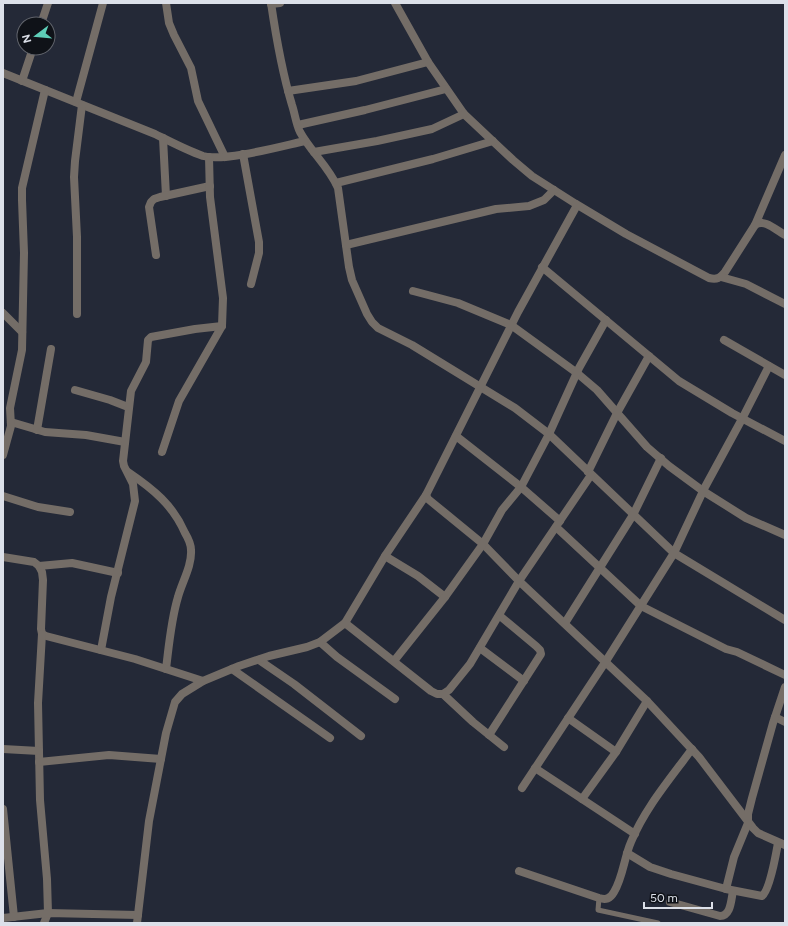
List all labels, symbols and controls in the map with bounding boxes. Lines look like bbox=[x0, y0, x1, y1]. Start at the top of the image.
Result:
north arrow bbox=[16, 16, 56, 56]
text: N bbox=[19, 33, 34, 45]
scale bar bbox=[644, 884, 712, 910]
text: 50 m bbox=[650, 891, 678, 905]

